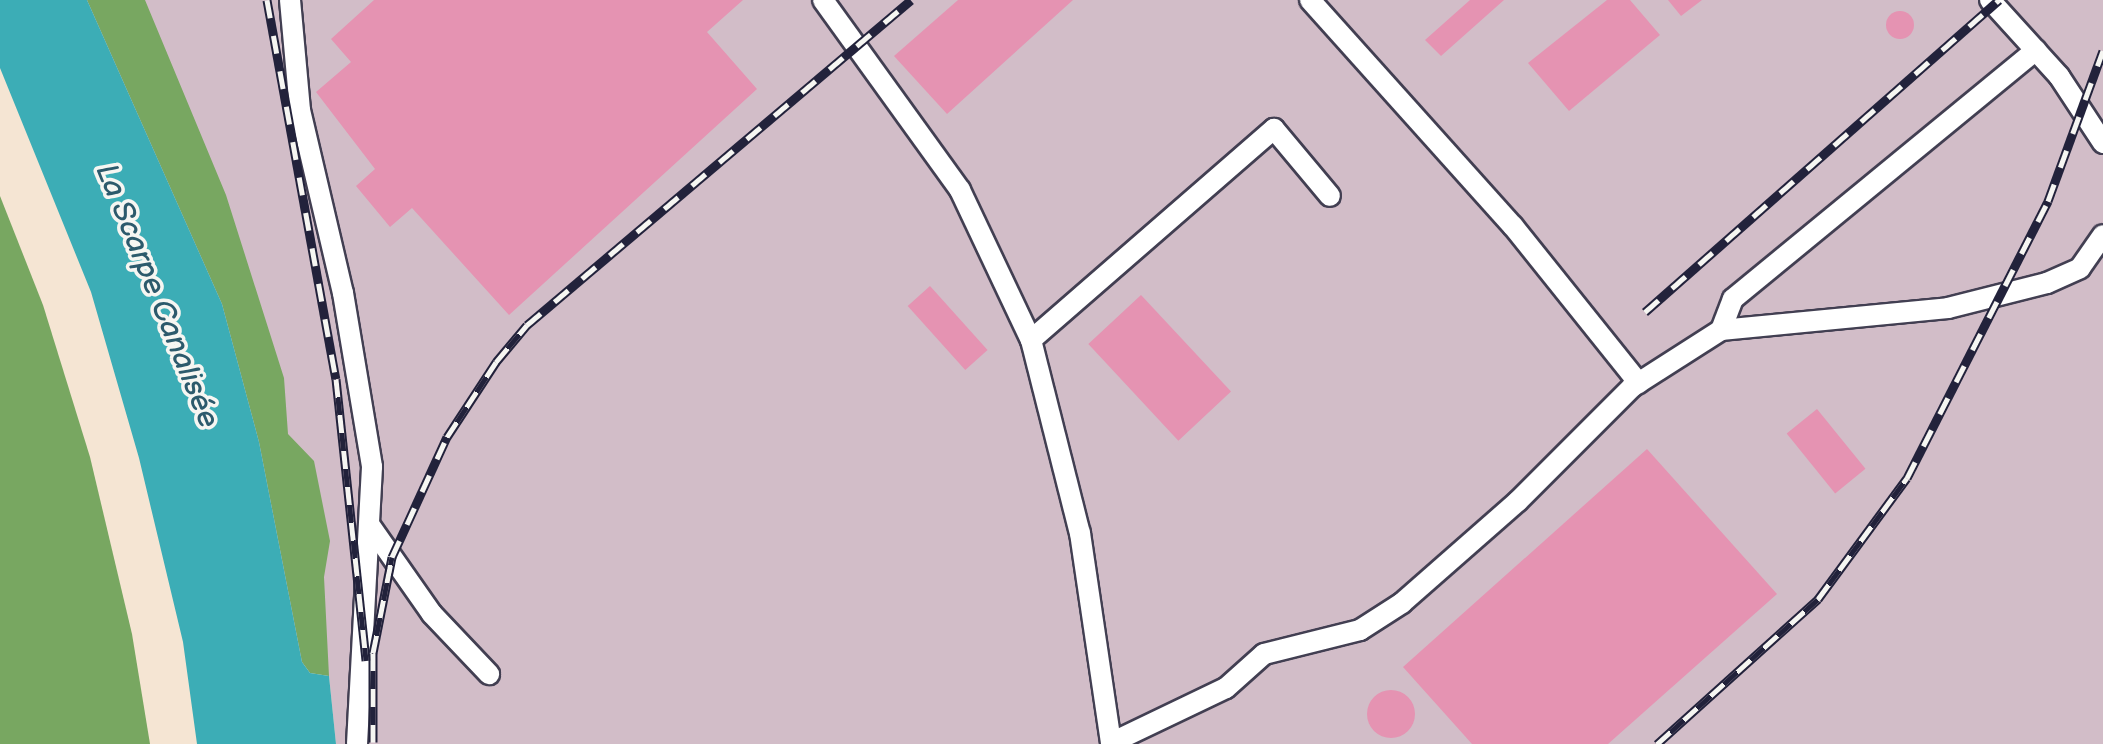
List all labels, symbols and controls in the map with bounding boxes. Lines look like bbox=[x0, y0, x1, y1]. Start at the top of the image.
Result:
water label: La Scarpe Canalisée bbox=[87, 158, 227, 434]

